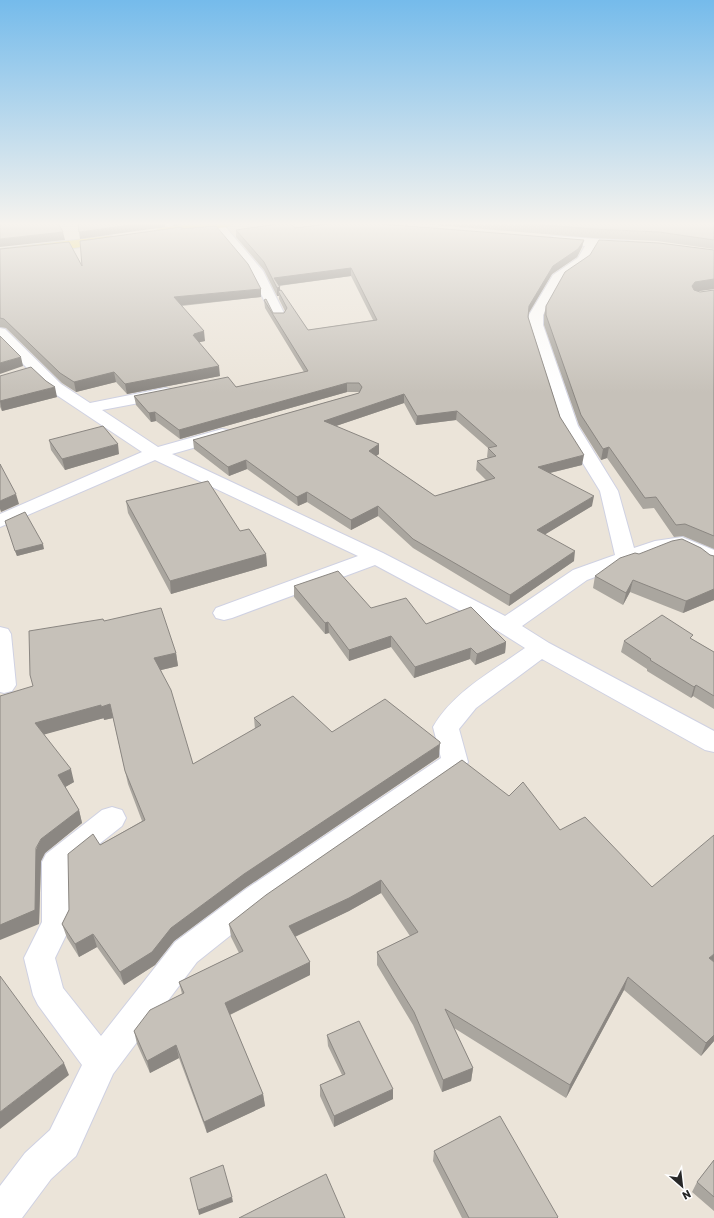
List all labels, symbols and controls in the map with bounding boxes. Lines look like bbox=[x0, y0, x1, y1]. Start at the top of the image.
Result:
north arrow bbox=[662, 1166, 702, 1206]
text: N bbox=[680, 1187, 693, 1202]

